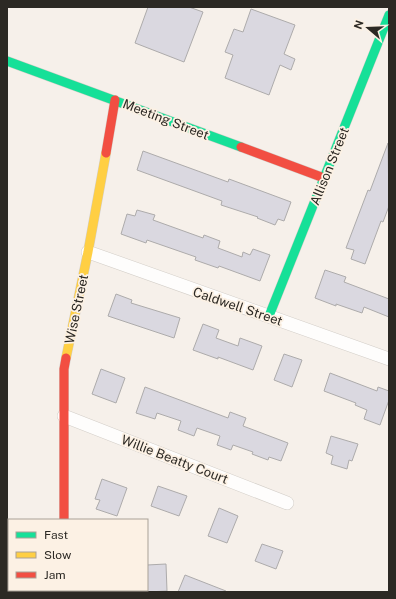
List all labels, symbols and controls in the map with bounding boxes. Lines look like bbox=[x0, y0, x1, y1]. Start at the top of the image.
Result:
north arrow bbox=[348, 8, 388, 48]
text: N bbox=[351, 19, 366, 31]
street label: Meeting Street bbox=[121, 96, 211, 143]
street label: Allison Street bbox=[307, 125, 352, 207]
street label: Wise Street bbox=[62, 273, 91, 345]
street label: Caldwell Street bbox=[191, 284, 285, 329]
street label: Willie Beatty Court bbox=[119, 432, 230, 487]
legend bbox=[8, 519, 148, 591]
text: Fast bbox=[44, 528, 69, 542]
text: Slow bbox=[44, 548, 72, 562]
text: Jam bbox=[44, 568, 66, 582]

